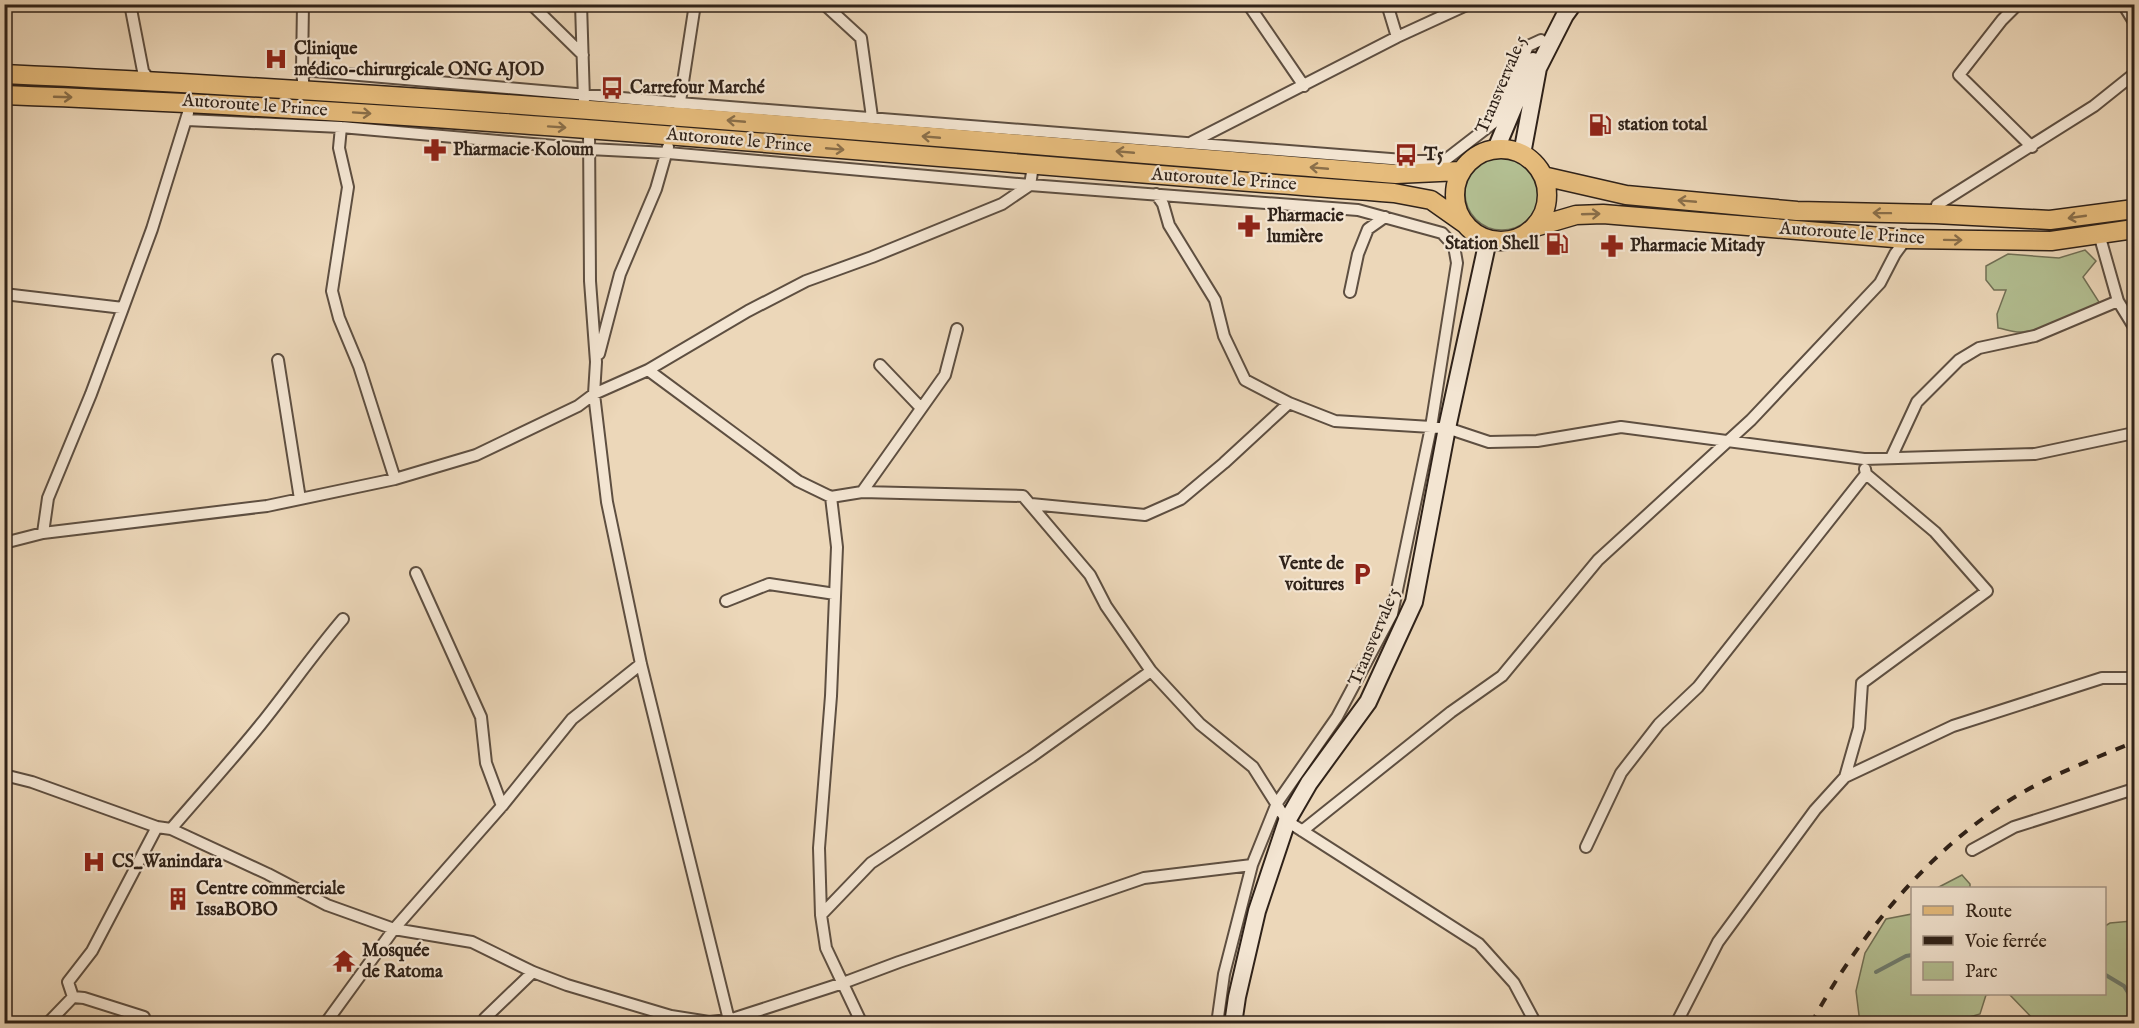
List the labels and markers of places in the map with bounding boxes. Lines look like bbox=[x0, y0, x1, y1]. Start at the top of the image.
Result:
place label: Clinique médico-chirurgicale ONG AJOD bbox=[294, 38, 545, 82]
hospital icon: Clinique médico-chirurgicale ONG AJOD bbox=[263, 46, 289, 72]
bus stop icon: Carrefour Marché bbox=[599, 75, 625, 101]
place label: Carrefour Marché bbox=[630, 77, 766, 100]
fuel station icon: station total bbox=[1587, 112, 1613, 138]
place label: station total bbox=[1618, 114, 1708, 137]
pharmacy icon: Pharmacie Koloum bbox=[422, 137, 448, 163]
place label: Pharmacie Koloum bbox=[453, 139, 594, 162]
bus stop icon: T5 bbox=[1393, 142, 1419, 168]
place label: T5 bbox=[1423, 144, 1444, 167]
place label: Pharmacie lumière bbox=[1266, 205, 1345, 249]
pharmacy icon: Pharmacie lumière bbox=[1236, 213, 1262, 239]
fuel station icon: Station Shell bbox=[1544, 231, 1570, 257]
place label: Station Shell bbox=[1445, 233, 1540, 256]
pharmacy icon: Pharmacie Mitady bbox=[1599, 233, 1625, 259]
place label: Pharmacie Mitady bbox=[1630, 235, 1766, 258]
place label: Vente de voitures bbox=[1278, 553, 1345, 597]
parking icon: Vente de voitures bbox=[1349, 561, 1375, 587]
hospital icon: CS_Wanindara bbox=[81, 849, 107, 875]
place label: CS_Wanindara bbox=[112, 851, 223, 874]
place label: Centre commerciale IssaBOBO bbox=[196, 878, 346, 922]
building icon: Centre commerciale IssaBOBO bbox=[165, 886, 191, 912]
place label: Mosquée de Ratoma bbox=[362, 940, 444, 984]
temple icon: Mosquée de Ratoma bbox=[331, 948, 357, 974]

